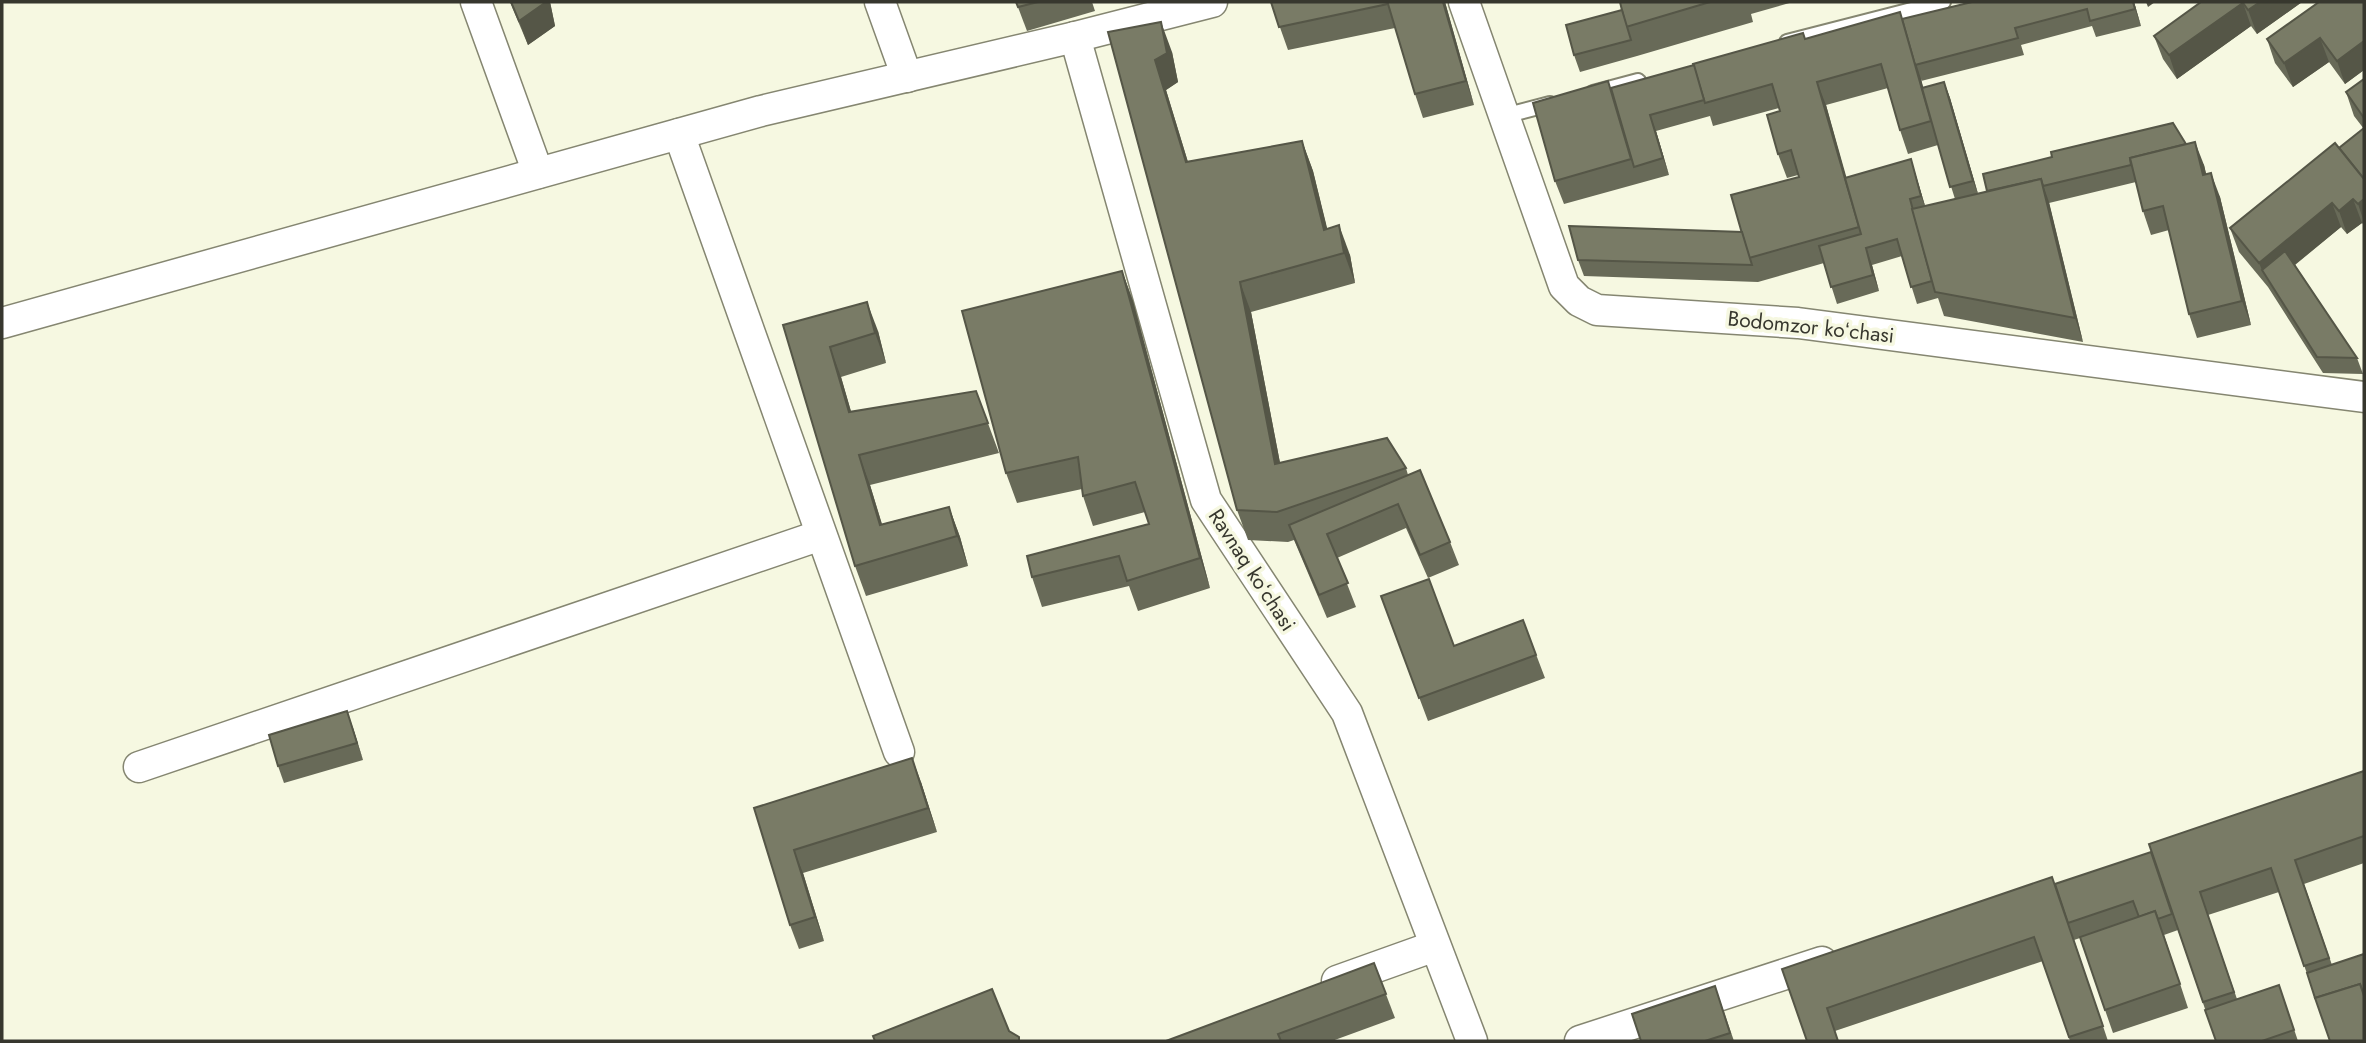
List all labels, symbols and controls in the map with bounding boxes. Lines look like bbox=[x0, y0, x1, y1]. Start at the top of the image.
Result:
street label: Bodomzor koʻchasi bbox=[1726, 303, 1896, 351]
street label: Ravnaq koʻchasi bbox=[1201, 503, 1303, 637]

